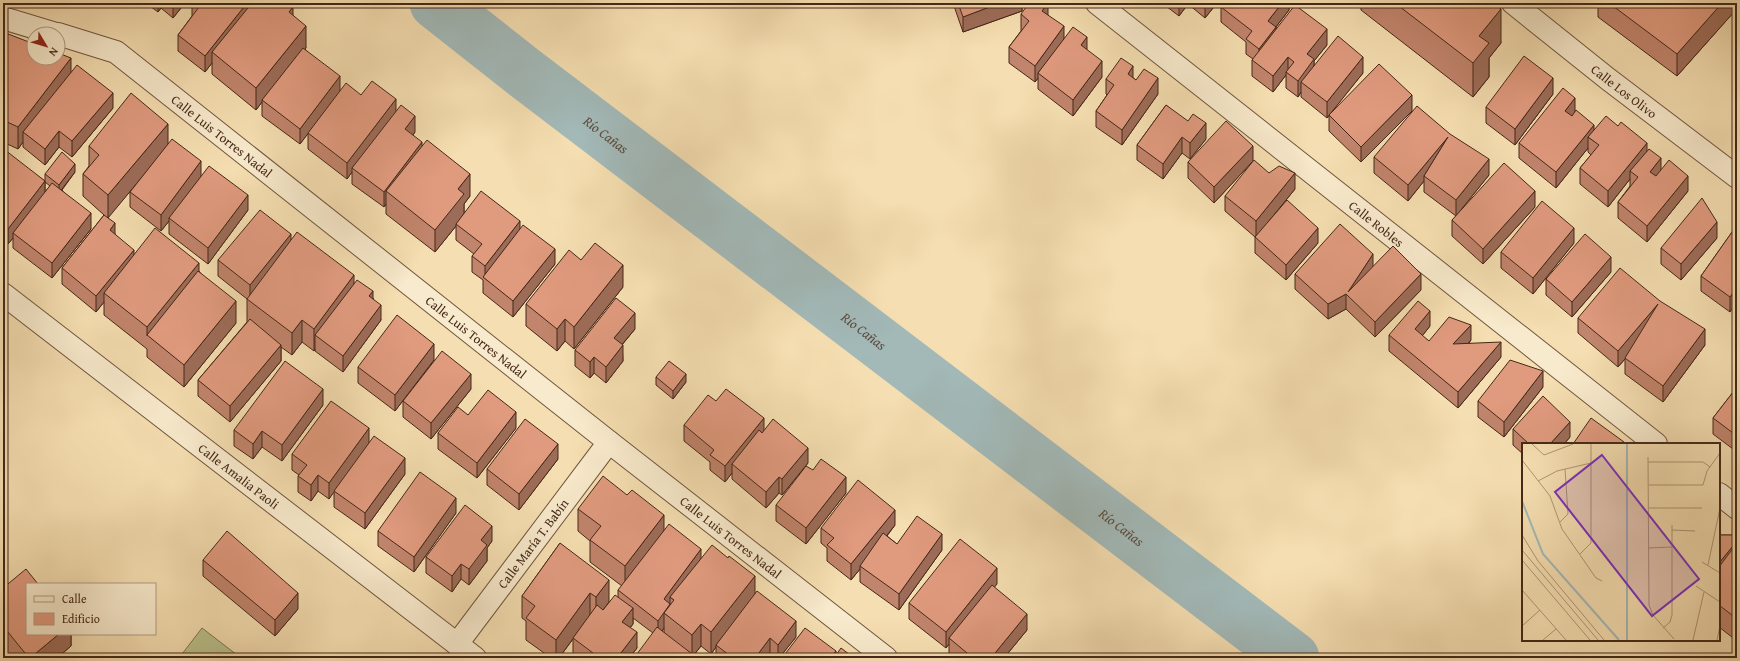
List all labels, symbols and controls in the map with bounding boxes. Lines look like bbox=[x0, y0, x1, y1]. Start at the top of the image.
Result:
north arrow bbox=[26, 26, 66, 66]
text: N bbox=[45, 44, 62, 60]
street label: Calle Los Olivo bbox=[1587, 60, 1661, 123]
street label: Calle Luis Torres Nadal bbox=[167, 90, 277, 182]
water label: Río Cañas bbox=[578, 110, 633, 158]
street label: Calle Robles bbox=[1345, 196, 1408, 252]
street label: Calle Luis Torres Nadal bbox=[421, 291, 531, 384]
water label: Río Cañas bbox=[836, 307, 890, 355]
street label: Calle Amalia Paoli bbox=[194, 439, 283, 514]
inset map bbox=[1522, 443, 1720, 641]
street label: Calle Luis Torres Nadal bbox=[676, 492, 786, 583]
street label: Calle María T. Babín bbox=[493, 494, 574, 593]
water label: Río Cañas bbox=[1094, 503, 1148, 551]
legend bbox=[26, 583, 156, 635]
text: Calle bbox=[62, 590, 87, 607]
text: Edificio bbox=[62, 610, 100, 627]

